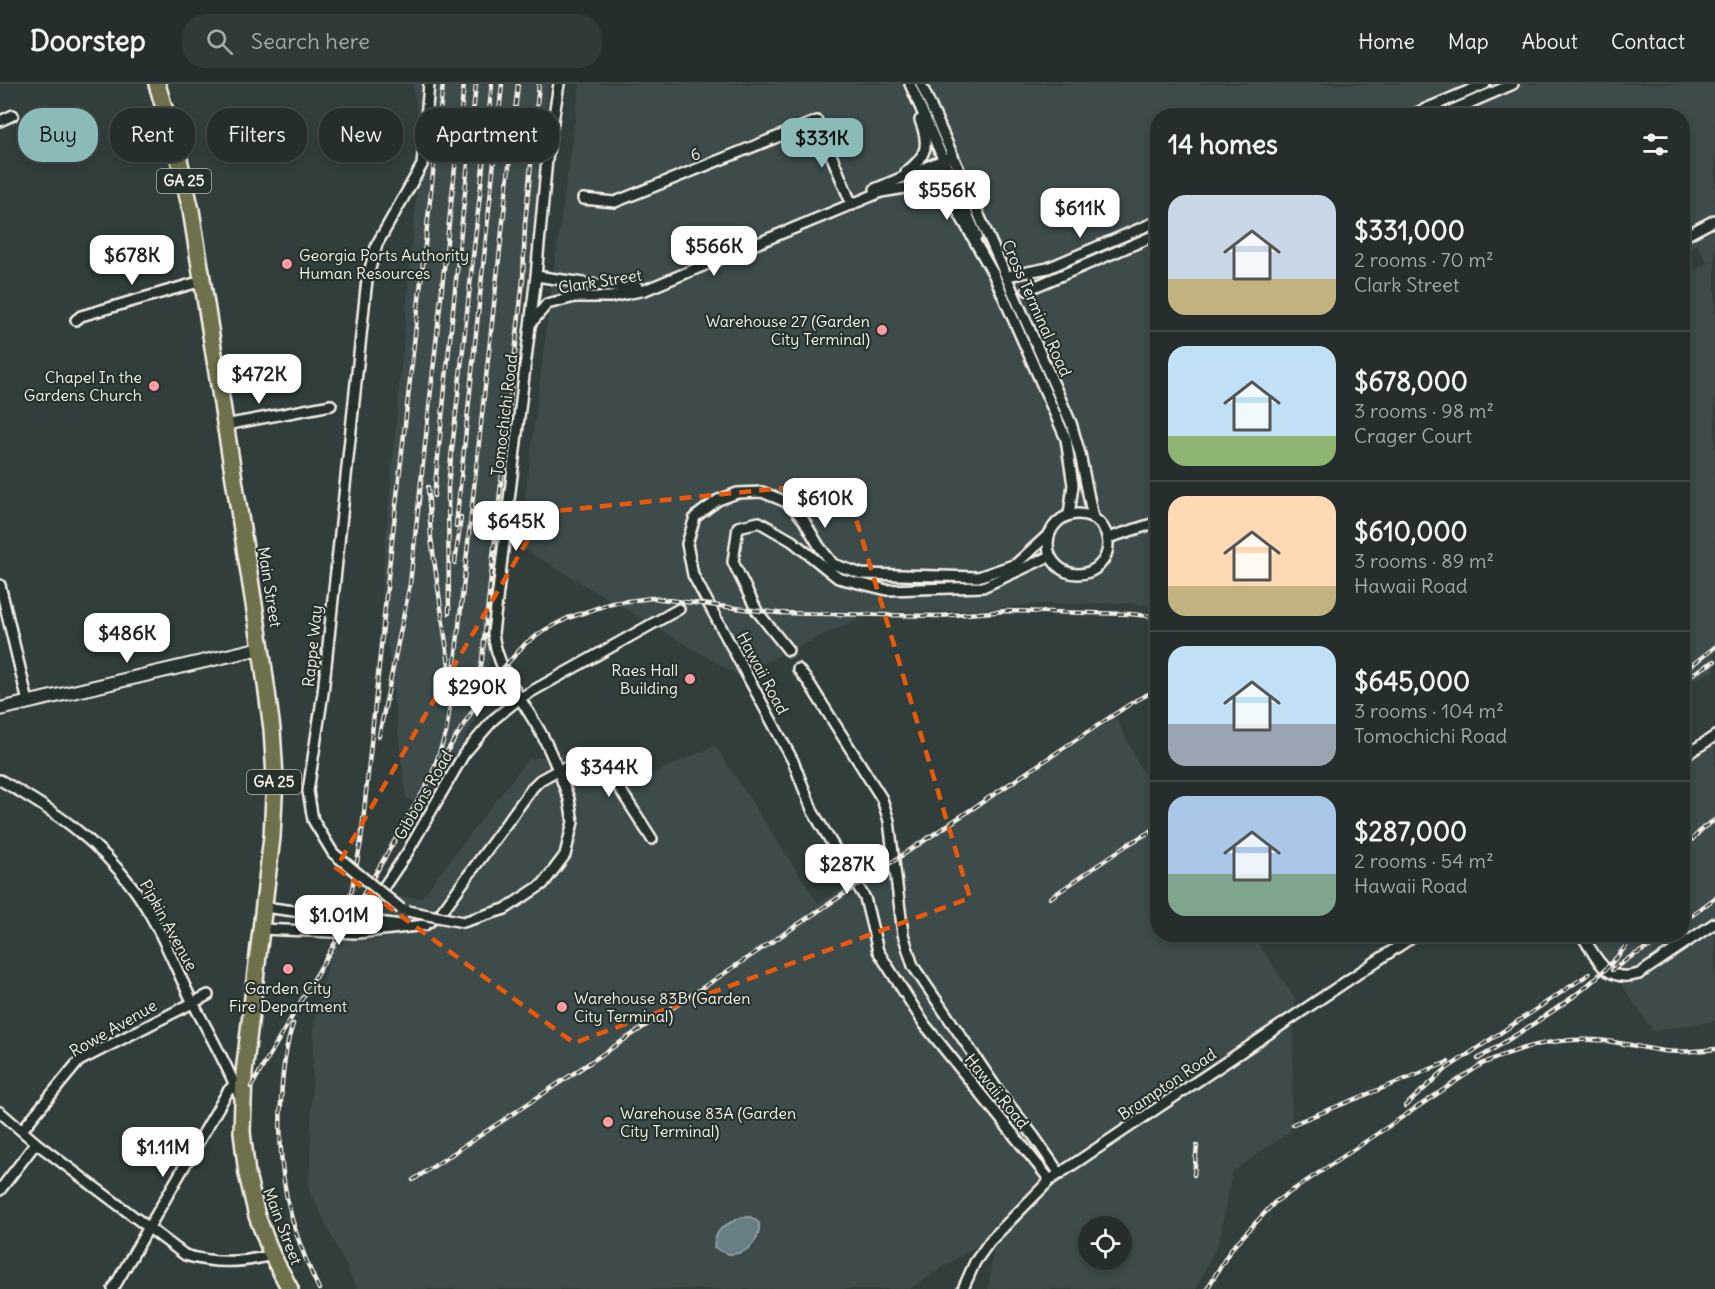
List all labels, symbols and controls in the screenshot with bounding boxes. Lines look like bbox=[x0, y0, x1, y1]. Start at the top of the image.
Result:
search box bbox=[182, 14, 602, 68]
text: Doorstep bbox=[30, 23, 146, 59]
icon: search bbox=[203, 25, 236, 58]
text: Search here bbox=[251, 27, 370, 55]
text: Home bbox=[1358, 28, 1415, 55]
text: Map bbox=[1448, 28, 1489, 55]
text: About bbox=[1522, 28, 1578, 55]
text: Contact bbox=[1611, 28, 1685, 55]
chip: Buy bbox=[18, 108, 98, 162]
chip: Rent bbox=[110, 108, 195, 162]
chip: Filters bbox=[207, 108, 307, 162]
chip: New bbox=[319, 108, 403, 162]
chip: Apartment bbox=[415, 108, 559, 162]
pin: $331K bbox=[780, 118, 864, 169]
text: $331K bbox=[795, 125, 849, 150]
text: 14 homes bbox=[1168, 128, 1278, 161]
icon: filters bbox=[1639, 128, 1672, 161]
street label: 6 bbox=[687, 143, 703, 165]
road number: GA 25 bbox=[157, 169, 211, 193]
pin: $556K bbox=[905, 170, 989, 221]
text: $556K bbox=[918, 177, 976, 202]
pin: $611K bbox=[1038, 188, 1122, 239]
text: $611K bbox=[1055, 195, 1105, 220]
text: $331,000 bbox=[1354, 214, 1465, 247]
icon: home bbox=[1216, 219, 1288, 291]
pin: $566K bbox=[672, 226, 756, 277]
text: $566K bbox=[685, 233, 743, 258]
pin: $678K bbox=[90, 235, 174, 286]
street label: Cross Terminal Road bbox=[998, 237, 1076, 379]
text: $678K bbox=[104, 242, 160, 267]
place label: Georgia Ports Authority Human Resources bbox=[299, 245, 469, 283]
text: 2 rooms · 70 m² bbox=[1354, 247, 1494, 272]
marker: Georgia Ports Authority Human Resources bbox=[280, 257, 294, 271]
street label: Clark Street bbox=[557, 264, 644, 297]
text: Clark Street bbox=[1354, 272, 1460, 297]
place label: Warehouse 27 (Garden City Terminal) bbox=[706, 311, 870, 349]
marker: Warehouse 27 (Garden City Terminal) bbox=[875, 323, 889, 337]
street label: Tomochichi Road bbox=[487, 353, 521, 477]
pin: $472K bbox=[217, 354, 301, 405]
text: $472K bbox=[231, 361, 287, 386]
text: $678,000 bbox=[1354, 365, 1468, 398]
place label: Chapel In the Gardens Church bbox=[24, 367, 142, 405]
icon: home bbox=[1216, 370, 1288, 442]
marker: Chapel In the Gardens Church bbox=[147, 379, 161, 393]
text: 3 rooms · 98 m² bbox=[1354, 398, 1494, 423]
text: Crager Court bbox=[1354, 423, 1472, 448]
pin: $610K bbox=[783, 478, 867, 529]
text: $610K bbox=[797, 485, 853, 510]
pin: $645K bbox=[474, 501, 558, 552]
text: $645K bbox=[487, 508, 545, 533]
text: $610,000 bbox=[1354, 515, 1468, 548]
icon: home bbox=[1216, 520, 1288, 592]
street label: Main Street bbox=[254, 545, 286, 629]
text: 3 rooms · 89 m² bbox=[1354, 548, 1494, 573]
text: Hawaii Road bbox=[1354, 573, 1468, 598]
street label: Rappe Way bbox=[298, 604, 326, 688]
pin: $486K bbox=[85, 613, 169, 664]
text: $486K bbox=[98, 620, 156, 645]
street label: Hawaii Road bbox=[733, 628, 793, 718]
place label: Raes Hall Building bbox=[611, 660, 678, 698]
text: $645,000 bbox=[1354, 665, 1470, 698]
pin: $290K bbox=[435, 667, 519, 718]
icon: home bbox=[1216, 670, 1288, 742]
marker: Raes Hall Building bbox=[683, 672, 697, 686]
text: $290K bbox=[447, 674, 507, 699]
text: 3 rooms · 104 m² bbox=[1354, 698, 1504, 723]
text: Tomochichi Road bbox=[1354, 723, 1507, 748]
street label: Gibbons Road bbox=[389, 747, 457, 843]
pin: $344K bbox=[567, 747, 651, 798]
text: $344K bbox=[580, 754, 638, 779]
road number: GA 25 bbox=[247, 770, 301, 794]
text: $287,000 bbox=[1354, 815, 1467, 848]
icon: home bbox=[1216, 820, 1288, 892]
pin: $287K bbox=[805, 844, 889, 895]
text: 2 rooms · 54 m² bbox=[1354, 848, 1494, 873]
text: $287K bbox=[819, 851, 875, 876]
text: Hawaii Road bbox=[1354, 873, 1468, 898]
street label: Pipkin Avenue bbox=[136, 876, 202, 974]
pin: $1.01M bbox=[290, 895, 388, 946]
text: $1.01M bbox=[309, 902, 369, 927]
marker: Garden City Fire Department bbox=[281, 962, 295, 976]
place label: Garden City Fire Department bbox=[229, 978, 348, 1016]
place label: Warehouse 83B (Garden City Terminal) bbox=[574, 988, 750, 1026]
street label: Rowe Avenue bbox=[66, 995, 160, 1061]
marker: Warehouse 83B (Garden City Terminal) bbox=[555, 1000, 569, 1014]
street label: Brampton Road bbox=[1114, 1044, 1220, 1124]
street label: Hawaii Road bbox=[961, 1049, 1033, 1133]
place label: Warehouse 83A (Garden City Terminal) bbox=[620, 1103, 796, 1141]
marker: Warehouse 83A (Garden City Terminal) bbox=[601, 1115, 615, 1129]
pin: $1.11M bbox=[114, 1127, 212, 1178]
text: $1.11M bbox=[136, 1134, 190, 1159]
street label: Main Street bbox=[259, 1184, 307, 1268]
map controls bbox=[1078, 1216, 1132, 1270]
button: locate bbox=[1078, 1216, 1132, 1270]

